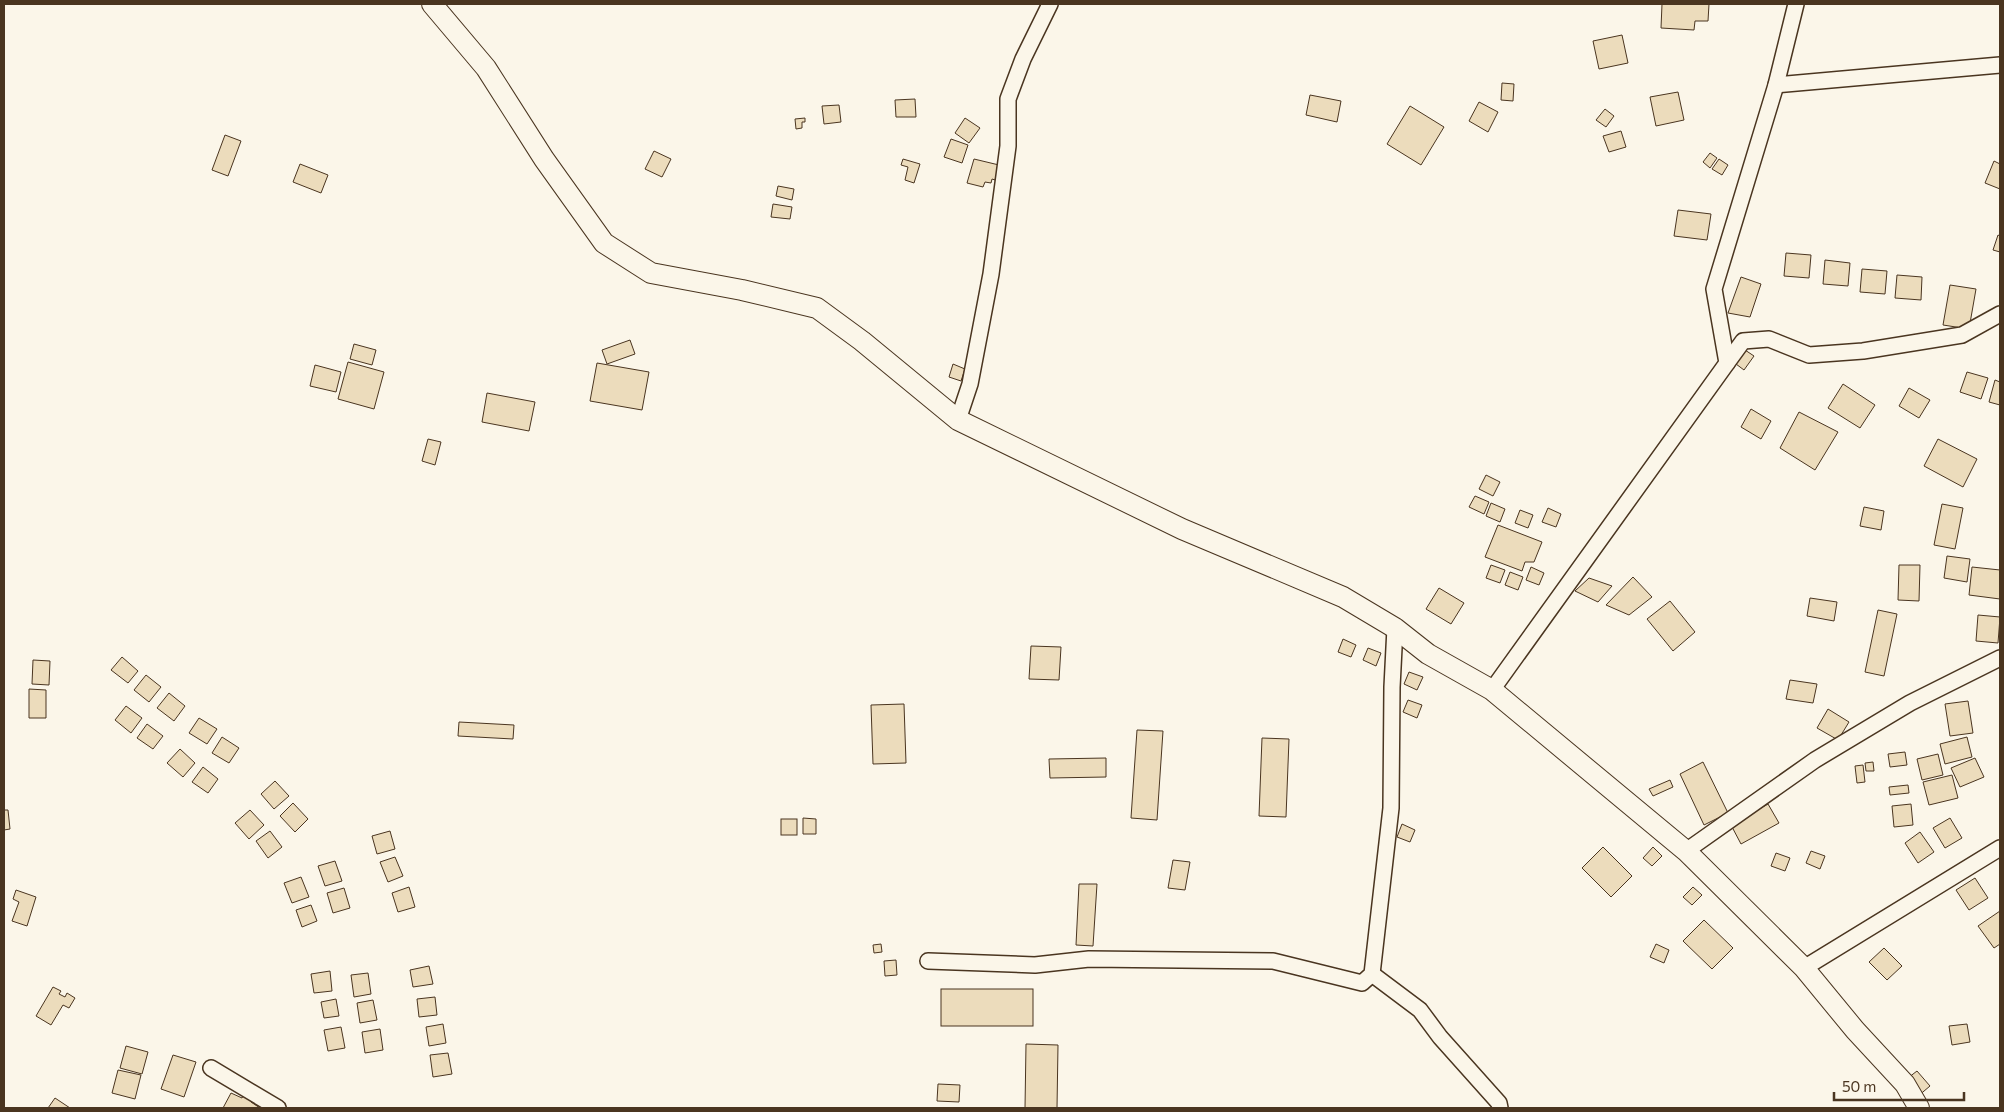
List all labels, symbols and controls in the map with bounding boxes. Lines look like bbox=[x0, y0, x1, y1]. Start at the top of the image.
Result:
scale bar bbox=[1834, 1070, 1964, 1102]
text: 50 m bbox=[1842, 1077, 1876, 1095]

